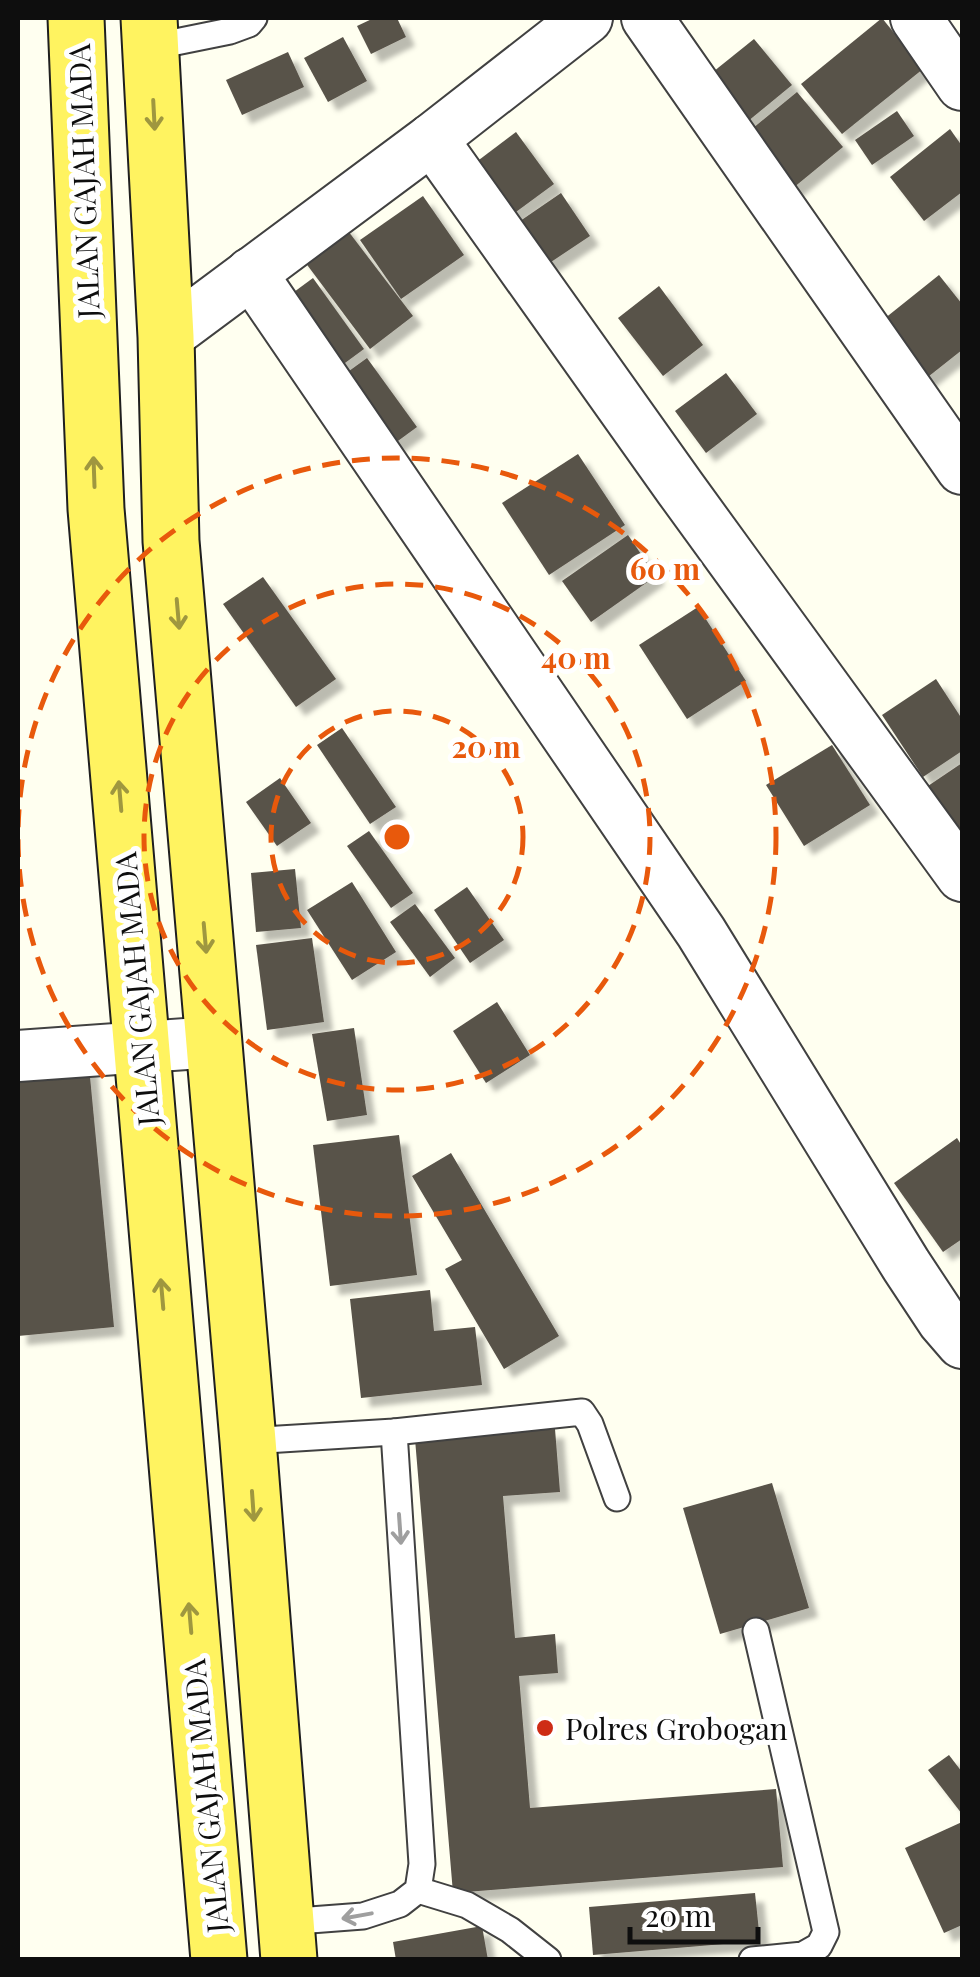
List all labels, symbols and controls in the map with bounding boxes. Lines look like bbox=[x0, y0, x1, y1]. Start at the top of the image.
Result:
street label: JALAN GAJAH MADA bbox=[58, 42, 108, 320]
one-way arrow bbox=[145, 98, 164, 130]
one-way arrow bbox=[84, 457, 103, 489]
text: 60 m bbox=[630, 548, 700, 588]
one-way arrow bbox=[168, 598, 187, 630]
text: 40 m bbox=[541, 637, 611, 677]
text: 20 m bbox=[451, 726, 521, 766]
one-way arrow bbox=[111, 781, 130, 813]
centre of rings bbox=[379, 819, 415, 855]
street label: JALAN GAJAH MADA bbox=[104, 849, 168, 1129]
one-way arrow bbox=[195, 922, 214, 954]
one-way arrow bbox=[153, 1279, 172, 1311]
one-way arrow bbox=[243, 1490, 262, 1522]
one-way arrow bbox=[391, 1512, 410, 1544]
one-way arrow bbox=[180, 1603, 199, 1635]
street label: JALAN GAJAH MADA bbox=[173, 1656, 237, 1936]
place label: Polres Grobogan bbox=[565, 1708, 788, 1748]
marker: Polres Grobogan bbox=[534, 1717, 556, 1739]
scale bar bbox=[630, 1882, 758, 1944]
text: 20 m bbox=[645, 1895, 712, 1935]
one-way arrow bbox=[341, 1907, 373, 1926]

